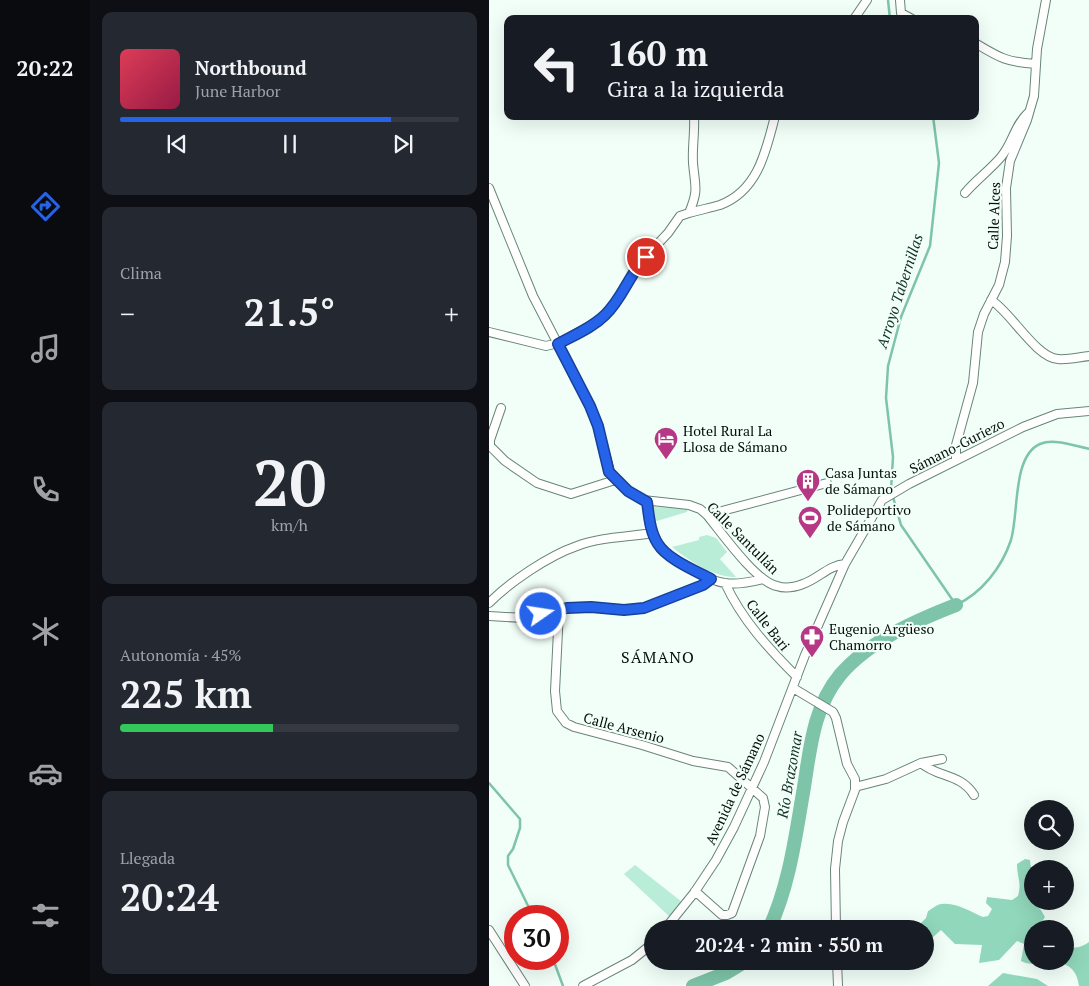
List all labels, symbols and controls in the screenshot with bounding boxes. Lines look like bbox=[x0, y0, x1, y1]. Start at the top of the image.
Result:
text: 160 m bbox=[607, 30, 708, 76]
icon: left bbox=[524, 35, 589, 100]
text: 20:22 bbox=[16, 53, 74, 82]
text: Northbound bbox=[195, 55, 307, 80]
text: Gira a la izquierda bbox=[607, 74, 784, 103]
text: June Harbor bbox=[195, 80, 281, 102]
icon: previous bbox=[163, 130, 191, 158]
icon: pause bbox=[276, 130, 304, 158]
icon: next bbox=[389, 130, 417, 158]
street label: Calle Alces bbox=[983, 182, 1004, 250]
icon: directions bbox=[28, 189, 63, 224]
water label: Arroyo Tabernillas bbox=[871, 231, 927, 351]
pin bbox=[625, 236, 667, 278]
icon: arrive bbox=[632, 243, 660, 271]
text: Clima bbox=[120, 262, 162, 284]
text: 21.5° bbox=[244, 287, 335, 337]
text: − bbox=[120, 295, 135, 332]
text: + bbox=[444, 295, 459, 332]
icon: music bbox=[28, 331, 63, 366]
street label: Sámano-Guriezo bbox=[906, 413, 1008, 478]
place label: Hotel Rural La Llosa de Sámano bbox=[683, 421, 787, 456]
hotel icon: Hotel Rural La Llosa de Sámano bbox=[653, 426, 679, 460]
text: 20 bbox=[253, 438, 326, 525]
place label: Casa Juntas de Sámano bbox=[825, 463, 897, 498]
building icon: Casa Juntas de Sámano bbox=[795, 468, 821, 502]
icon: phone bbox=[28, 472, 63, 507]
street label: Calle Santullán bbox=[703, 497, 784, 578]
place label: Polideportivo de Sámano bbox=[827, 500, 911, 535]
sports icon: Polideportivo de Sámano bbox=[797, 505, 823, 539]
text: km/h bbox=[271, 514, 308, 536]
position arrow bbox=[514, 587, 566, 639]
street label: Calle Bari bbox=[742, 595, 794, 654]
icon: climate bbox=[28, 614, 63, 649]
place label: Eugenio Argüeso Chamorro bbox=[829, 619, 934, 654]
pharmacy icon: Eugenio Argüeso Chamorro bbox=[799, 624, 825, 658]
text: Autonomía · 45% bbox=[120, 644, 242, 666]
district label: SÁMANO bbox=[621, 646, 695, 668]
text: 225 km bbox=[120, 669, 252, 719]
street label: Calle Arsenio bbox=[582, 708, 667, 748]
water label: Río Brazomar bbox=[771, 729, 807, 821]
street label: Avenida de Sámano bbox=[700, 730, 769, 848]
icon: car bbox=[28, 756, 63, 791]
map controls bbox=[1024, 800, 1074, 970]
button: search bbox=[1024, 800, 1074, 850]
text: Llegada bbox=[120, 847, 175, 869]
button: + bbox=[1024, 860, 1074, 910]
text: 20:24 bbox=[120, 872, 219, 922]
icon: filters bbox=[28, 898, 63, 933]
speed limit sign: 30 bbox=[504, 905, 569, 970]
button: − bbox=[1024, 920, 1074, 970]
text: 20:24 · 2 min · 550 m bbox=[695, 932, 883, 957]

